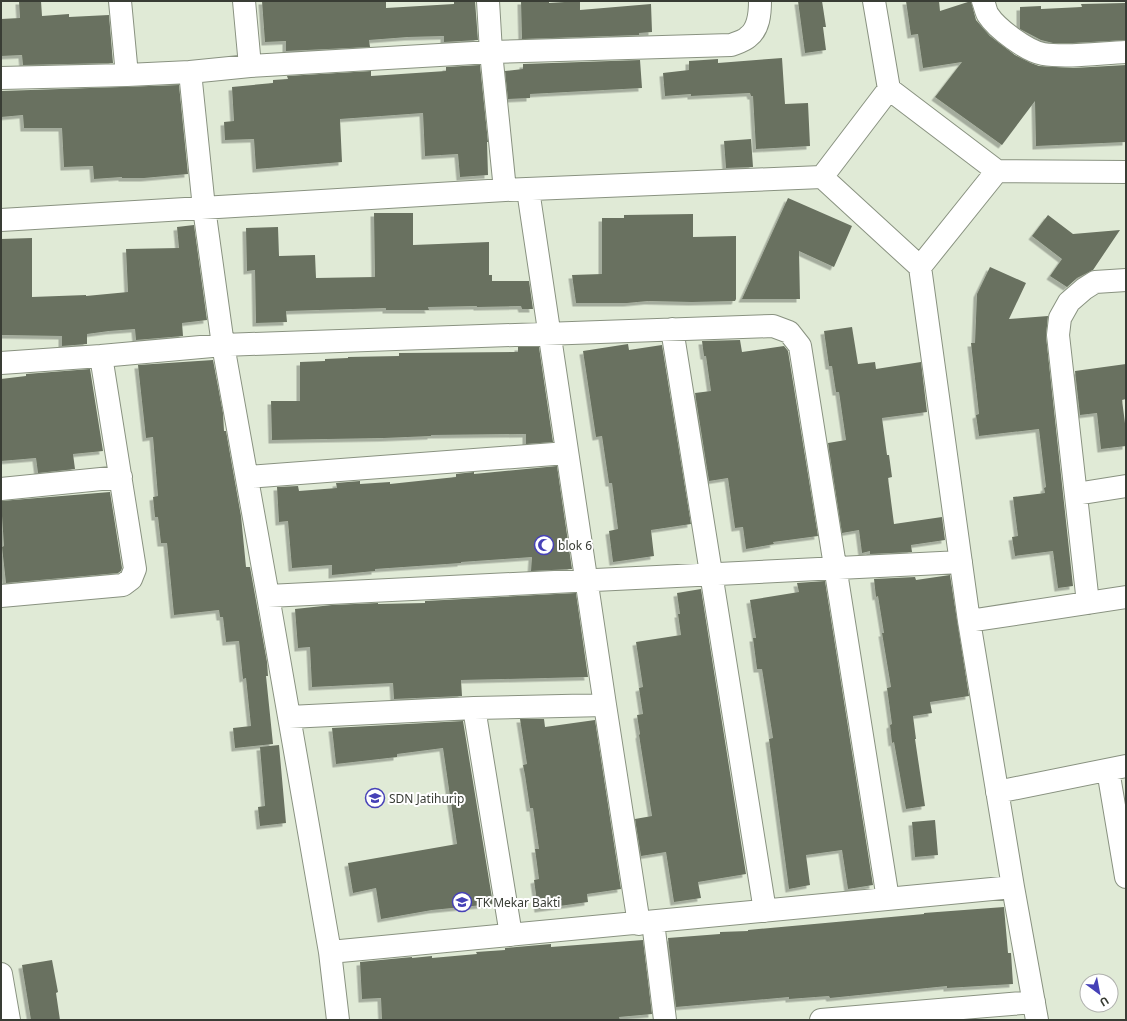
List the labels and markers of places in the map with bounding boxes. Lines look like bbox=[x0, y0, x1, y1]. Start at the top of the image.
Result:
mosque icon: blok 6 bbox=[533, 534, 555, 556]
place label: blok 6 bbox=[558, 537, 592, 554]
school or university icon: SDN Jatihurip bbox=[364, 787, 386, 809]
place label: SDN Jatihurip bbox=[389, 790, 464, 807]
school or university icon: TK Mekar Bakti bbox=[451, 891, 473, 913]
place label: TK Mekar Bakti bbox=[476, 894, 560, 911]

